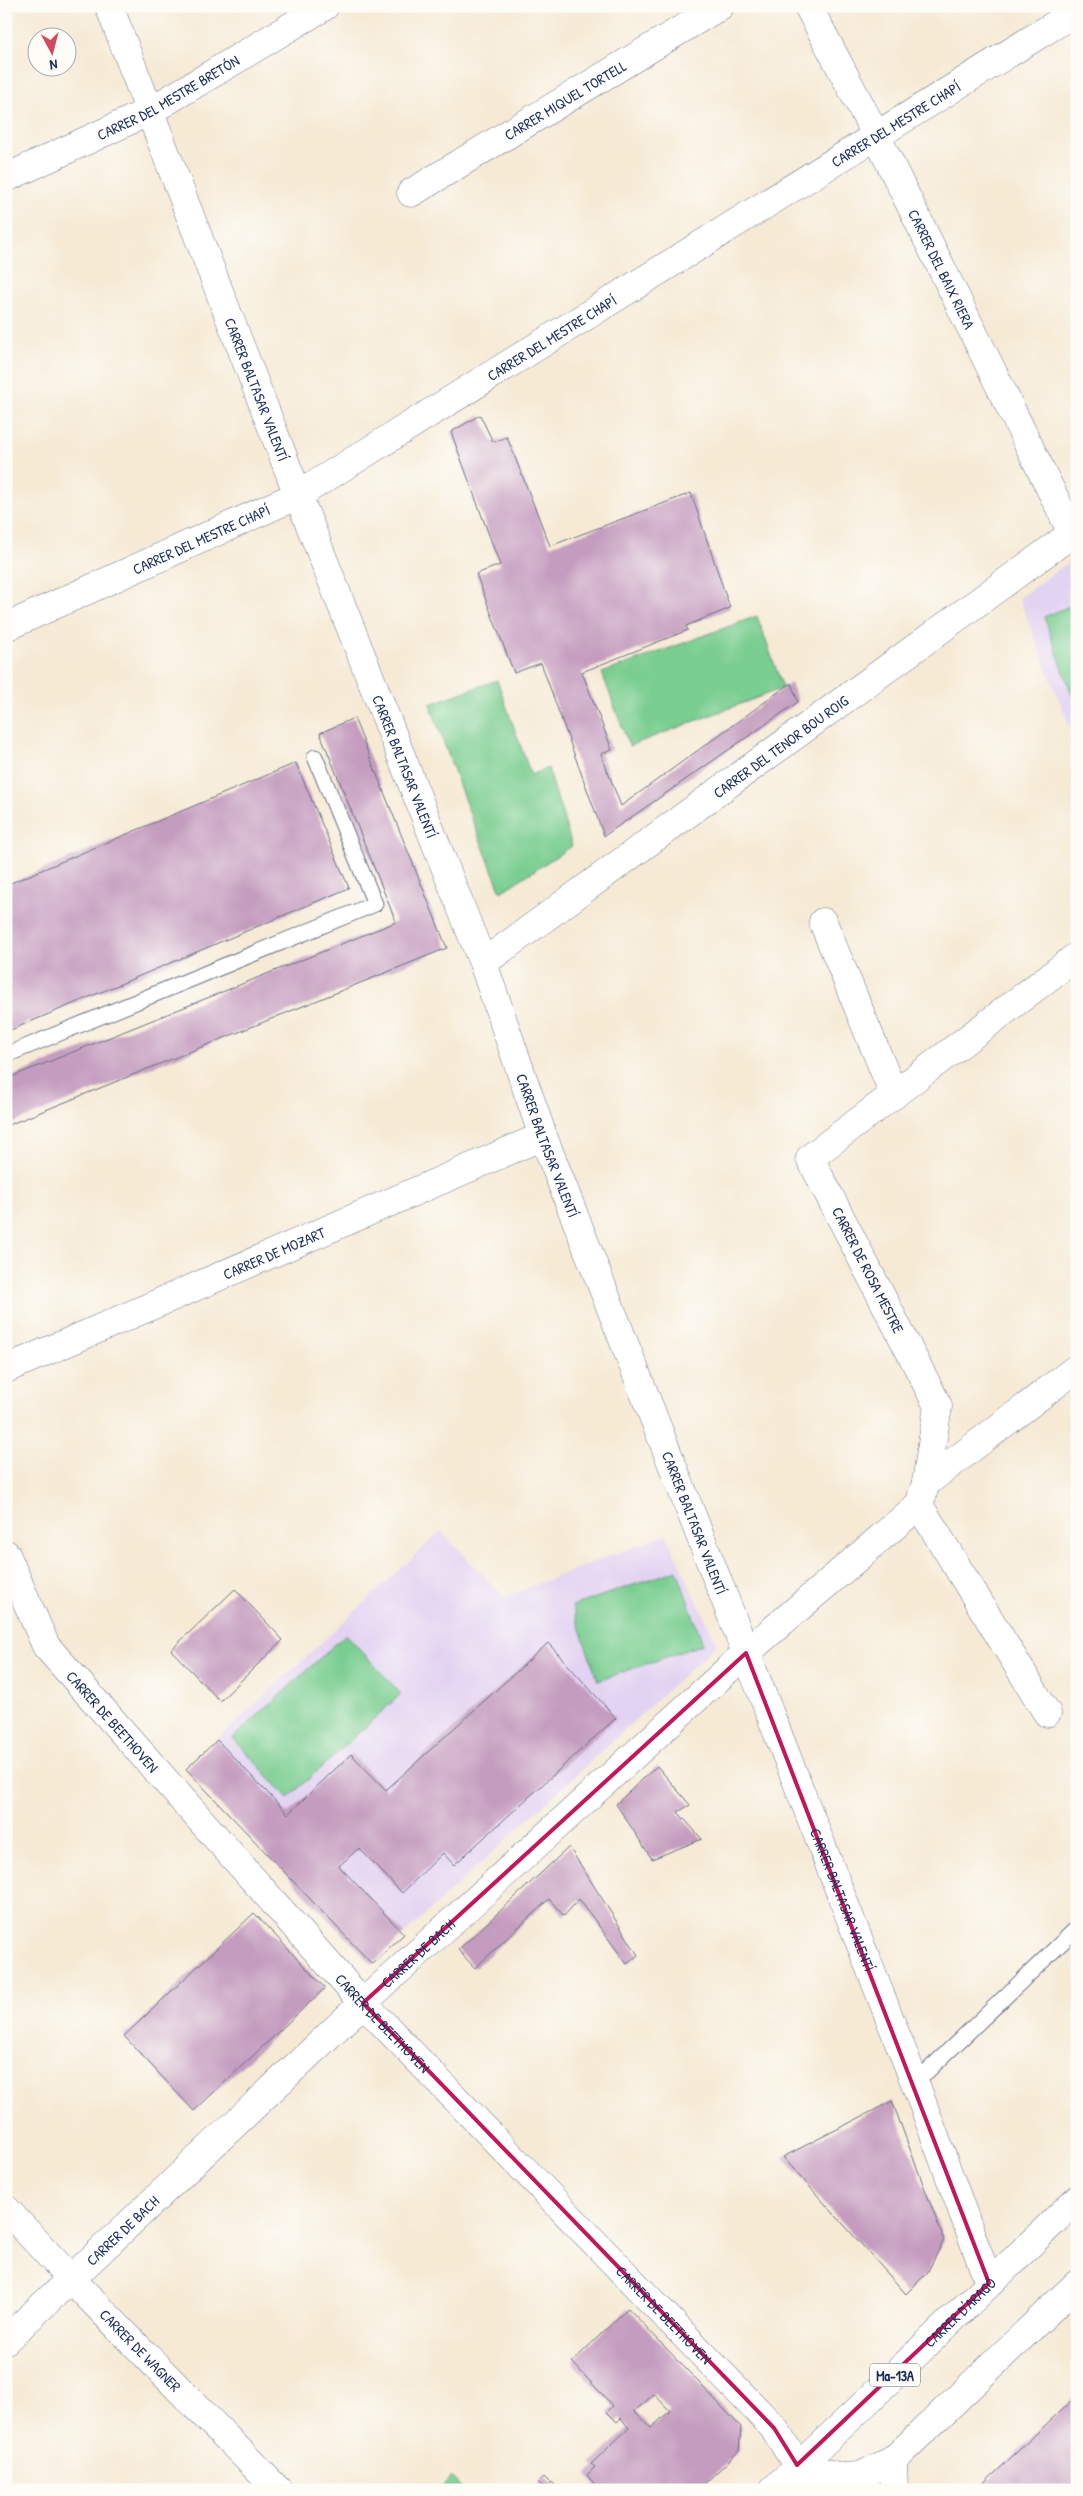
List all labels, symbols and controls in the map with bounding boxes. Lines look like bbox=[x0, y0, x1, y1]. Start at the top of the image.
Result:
north arrow bbox=[28, 28, 78, 78]
street label: CARRER DEL MESTRE BRETÓN bbox=[93, 49, 243, 145]
street label: CARRER MIQUEL TORTELL bbox=[500, 55, 630, 145]
text: N bbox=[48, 56, 59, 75]
street label: CARRER DEL MESTRE CHAPÍ bbox=[827, 76, 964, 172]
street label: CARRER DEL BAIX RIERA bbox=[904, 205, 981, 333]
street label: CARRER DEL MESTRE CHAPÍ bbox=[483, 289, 620, 386]
street label: CARRER BALTASAR VALENTÍ bbox=[220, 315, 294, 464]
street label: CARRER DEL MESTRE CHAPÍ bbox=[129, 499, 273, 579]
street label: CARRER DEL TENOR BOU ROIG bbox=[708, 689, 853, 803]
street label: CARRER BALTASAR VALENTÍ bbox=[368, 692, 443, 841]
street label: CARRER BALTASAR VALENTÍ bbox=[512, 1071, 584, 1220]
street label: CARRER DE ROSA MESTRE bbox=[827, 1203, 909, 1337]
street label: CARRER DE MOZART bbox=[220, 1221, 329, 1284]
street label: CARRER BALTASAR VALENTÍ bbox=[657, 1448, 732, 1597]
street label: CARRER DE BEETHOVEN bbox=[62, 1666, 164, 1777]
street label: CARRER BALTASAR VALENTÍ bbox=[805, 1825, 881, 1974]
street label: CARRER DE BACH bbox=[376, 1914, 459, 1992]
street label: CARRER DE BEETHOVEN bbox=[331, 1969, 435, 2077]
street label: CARRER DE BACH bbox=[81, 2190, 164, 2270]
street label: CARRER DE BEETHOVEN bbox=[612, 2261, 717, 2368]
street label: CARRER D'ARAGÓ bbox=[919, 2272, 1000, 2352]
street label: CARRER DE WAGNER bbox=[95, 2304, 186, 2396]
road number: Ma-13A bbox=[870, 2364, 920, 2386]

